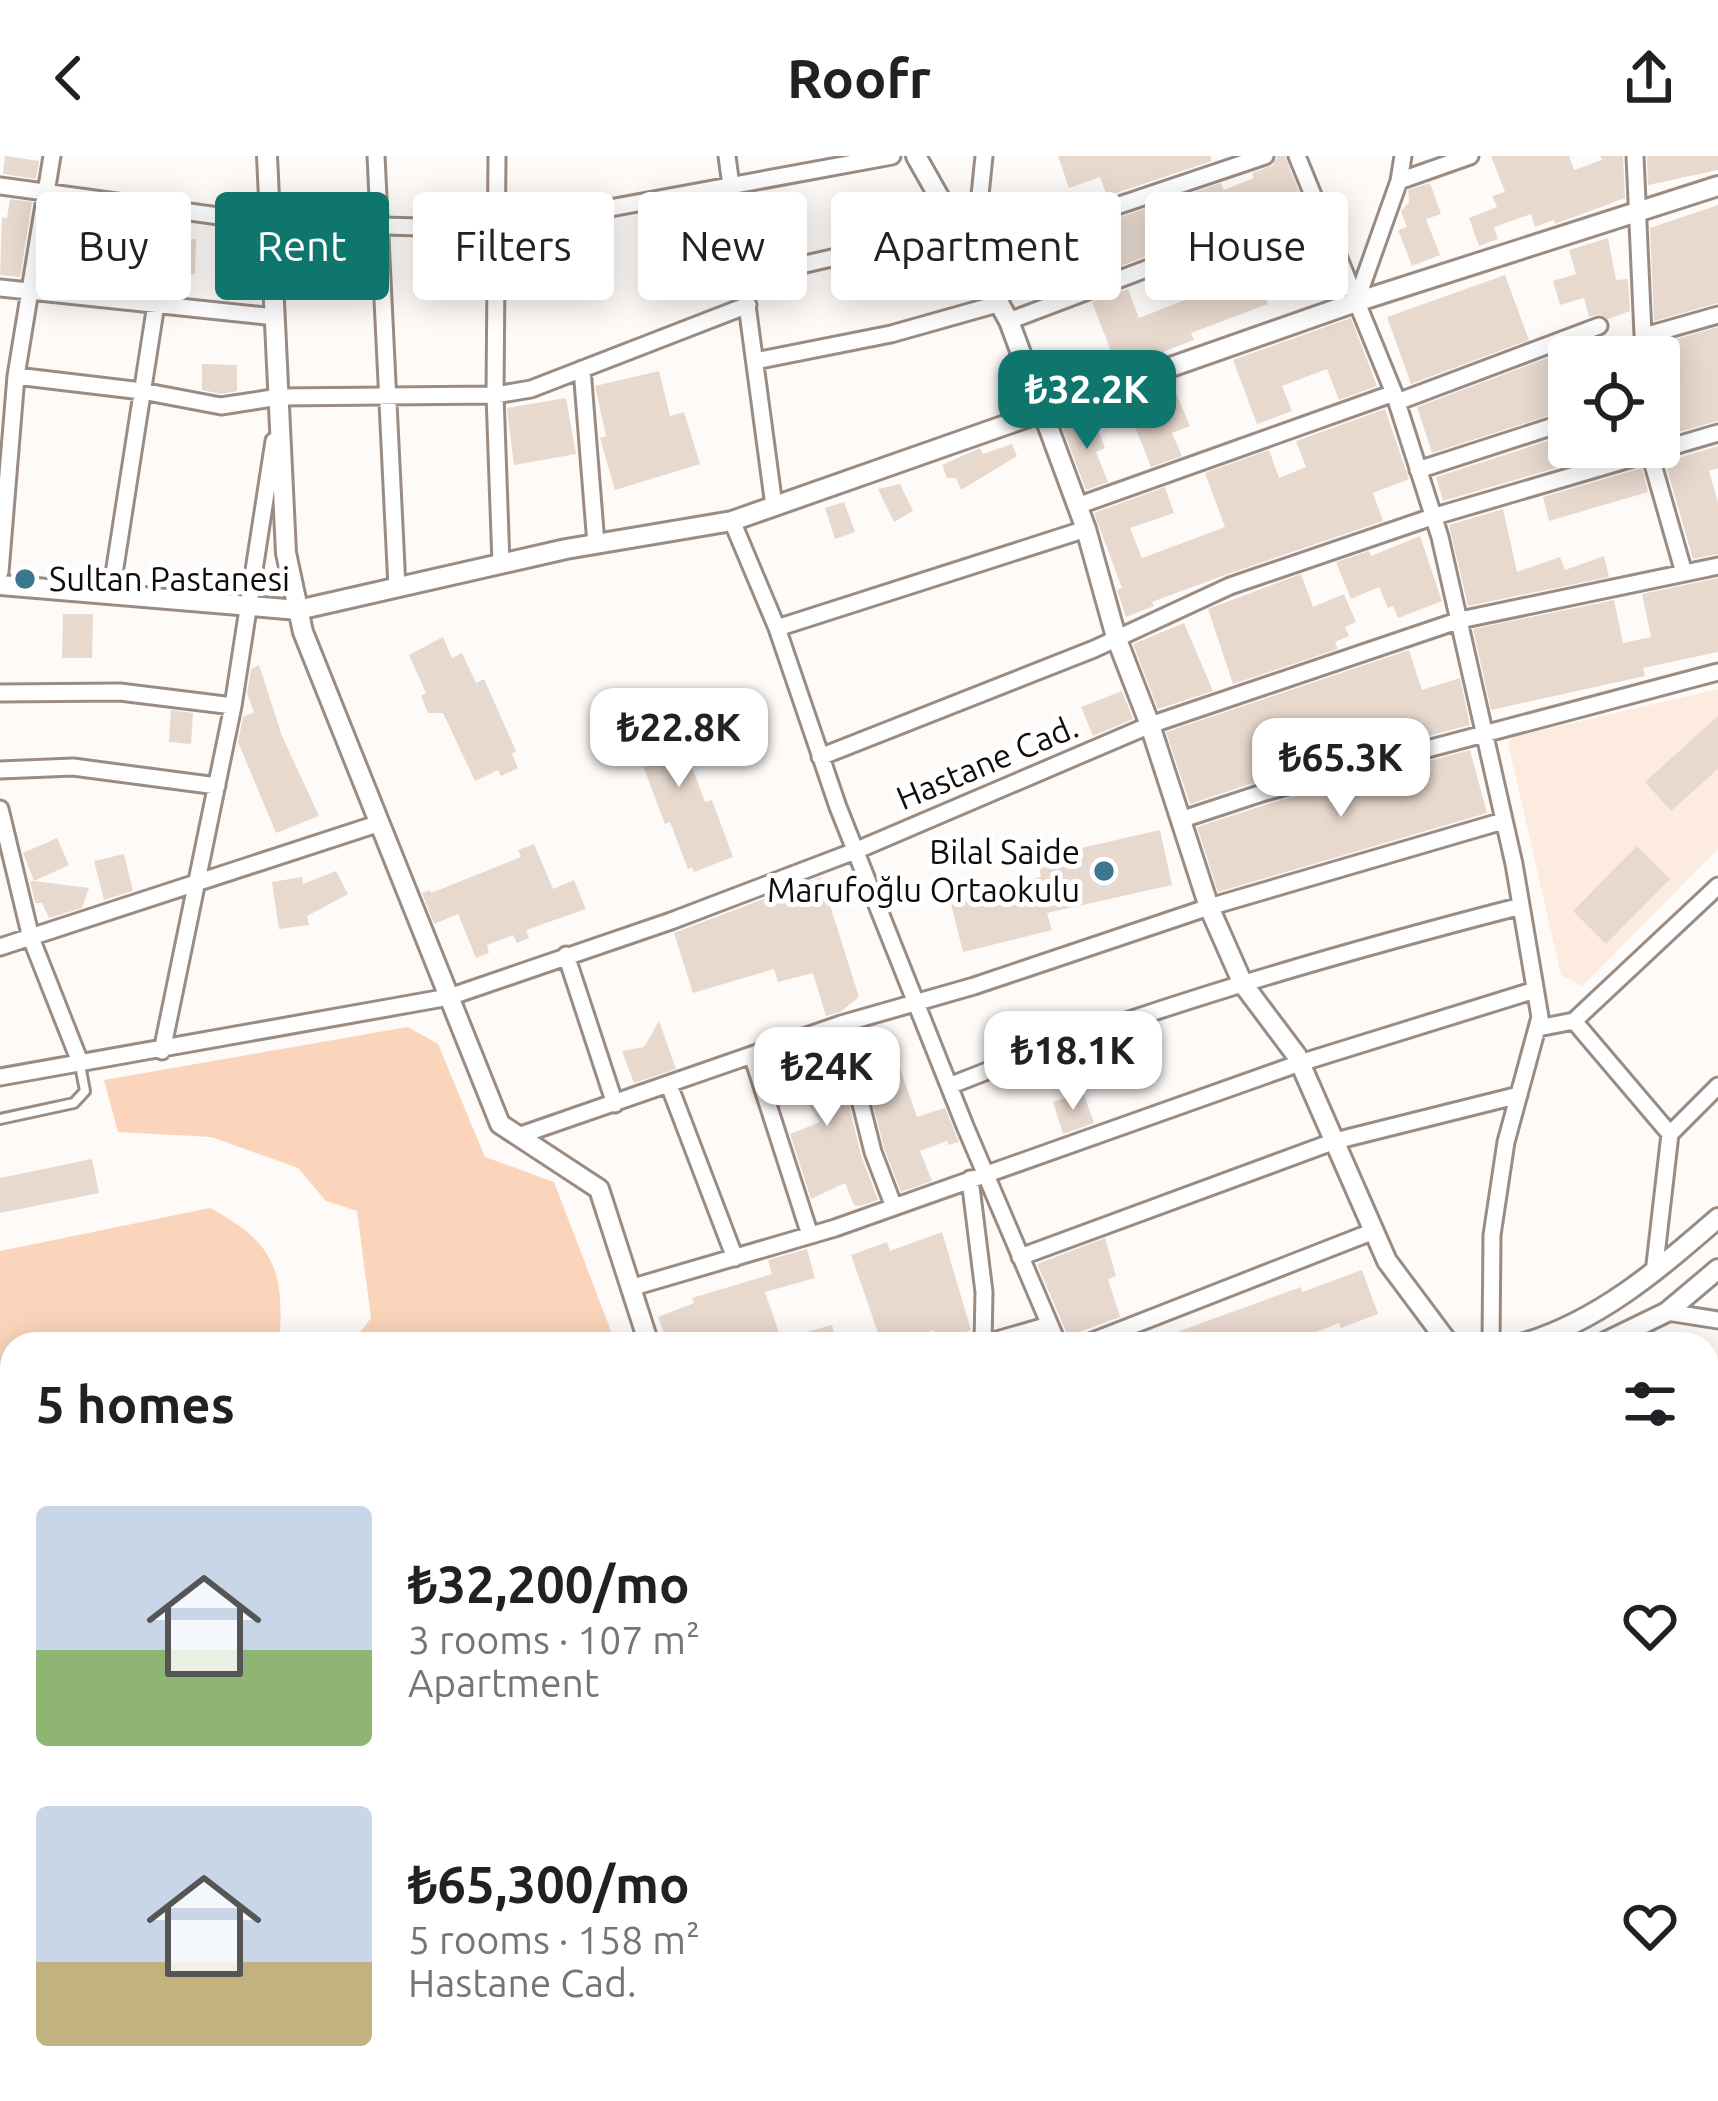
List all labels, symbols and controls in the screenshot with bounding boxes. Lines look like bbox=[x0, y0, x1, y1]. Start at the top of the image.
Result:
icon: back bbox=[36, 45, 102, 111]
icon: share bbox=[1616, 45, 1682, 111]
text: Roofr bbox=[787, 48, 931, 108]
chip: Buy bbox=[36, 192, 191, 300]
chip: Rent bbox=[215, 192, 389, 300]
chip: Filters bbox=[413, 192, 614, 300]
chip: New bbox=[638, 192, 807, 300]
chip: Apartment bbox=[831, 192, 1121, 300]
chip: House bbox=[1145, 192, 1348, 300]
map controls bbox=[1548, 336, 1680, 468]
button: locate bbox=[1548, 336, 1680, 468]
pin: ₺32.2K bbox=[989, 350, 1185, 452]
text: ₺32.2K bbox=[1025, 367, 1149, 410]
place label: Sultan Pastanesi bbox=[49, 560, 290, 597]
marker: Sultan Pastanesi bbox=[12, 566, 38, 592]
pin: ₺22.8K bbox=[581, 688, 777, 790]
text: ₺22.8K bbox=[617, 705, 741, 748]
street label: Hastane Cad. bbox=[891, 707, 1083, 816]
pin: ₺65.3K bbox=[1243, 718, 1439, 820]
text: ₺65.3K bbox=[1279, 735, 1403, 778]
place label: Bilal Saide Marufoğlu Ortaokulu bbox=[767, 833, 1080, 908]
marker: Bilal Saide Marufoğlu Ortaokulu bbox=[1091, 858, 1117, 884]
pin: ₺18.1K bbox=[975, 1011, 1171, 1113]
pin: ₺24K bbox=[756, 1027, 898, 1129]
text: ₺18.1K bbox=[1011, 1028, 1135, 1071]
text: ₺24K bbox=[781, 1044, 873, 1087]
icon: filters bbox=[1617, 1371, 1683, 1437]
text: 5 homes bbox=[36, 1375, 235, 1433]
icon: home bbox=[132, 1554, 276, 1698]
text: ₺32,200/mo bbox=[408, 1555, 690, 1613]
icon: heart bbox=[1617, 1593, 1683, 1659]
text: 3 rooms · 107 m² bbox=[408, 1618, 700, 1661]
text: Apartment bbox=[408, 1661, 599, 1704]
icon: home bbox=[132, 1854, 276, 1998]
text: ₺65,300/mo bbox=[408, 1855, 690, 1913]
icon: heart bbox=[1617, 1893, 1683, 1959]
text: 5 rooms · 158 m² bbox=[408, 1918, 700, 1961]
text: Hastane Cad. bbox=[408, 1961, 637, 2004]

